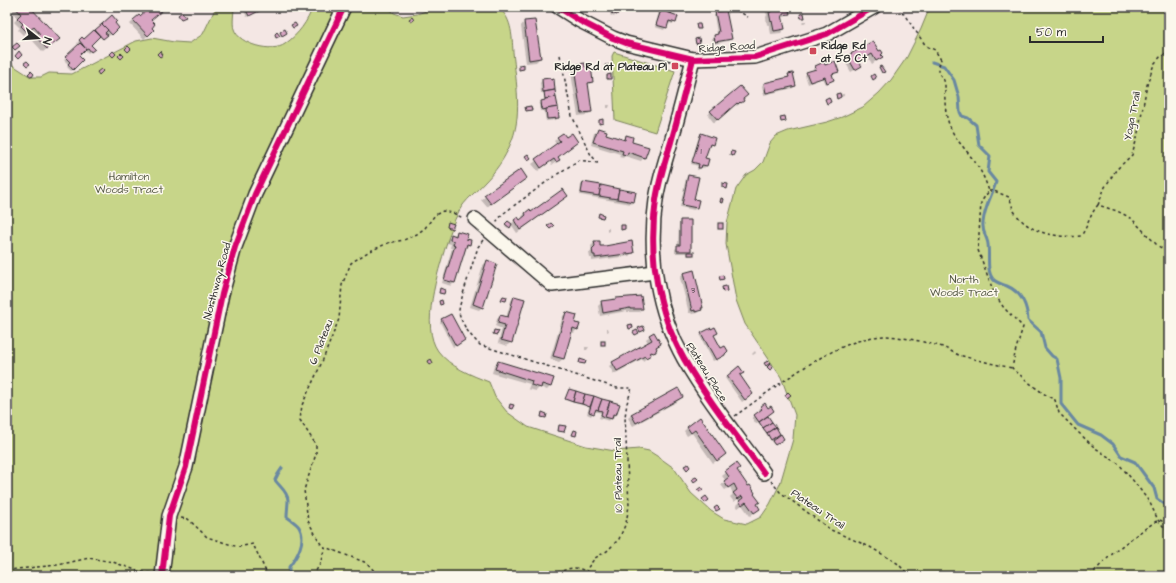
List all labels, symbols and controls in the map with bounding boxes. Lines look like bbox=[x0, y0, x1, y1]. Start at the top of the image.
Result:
north arrow bbox=[18, 18, 58, 58]
scale bar bbox=[1030, 18, 1103, 44]
text: 50 m bbox=[1036, 24, 1067, 41]
text: N bbox=[39, 35, 55, 46]
street label: Ridge Road bbox=[698, 38, 756, 57]
place label: Ridge Rd at 58 Ct bbox=[820, 38, 868, 66]
marker: Ridge Rd at 58 Ct bbox=[808, 46, 818, 56]
place label: Ridge Rd at Plateau Pl bbox=[554, 59, 667, 76]
marker: Ridge Rd at Plateau Pl bbox=[670, 61, 680, 71]
street label: Yoga Trail bbox=[1120, 90, 1145, 142]
house number: 1 bbox=[700, 145, 702, 158]
park label: Hamilton Woods Tract bbox=[95, 169, 164, 197]
street label: Northway Road bbox=[199, 240, 236, 321]
park label: North Woods Tract bbox=[930, 272, 999, 300]
house number: 3 bbox=[691, 284, 696, 297]
street label: 6 Plateau bbox=[306, 317, 337, 367]
street label: Plateau Place bbox=[683, 339, 731, 405]
street label: 10 Plateau Trail bbox=[610, 437, 626, 513]
street label: Plateau Trail bbox=[788, 485, 848, 533]

